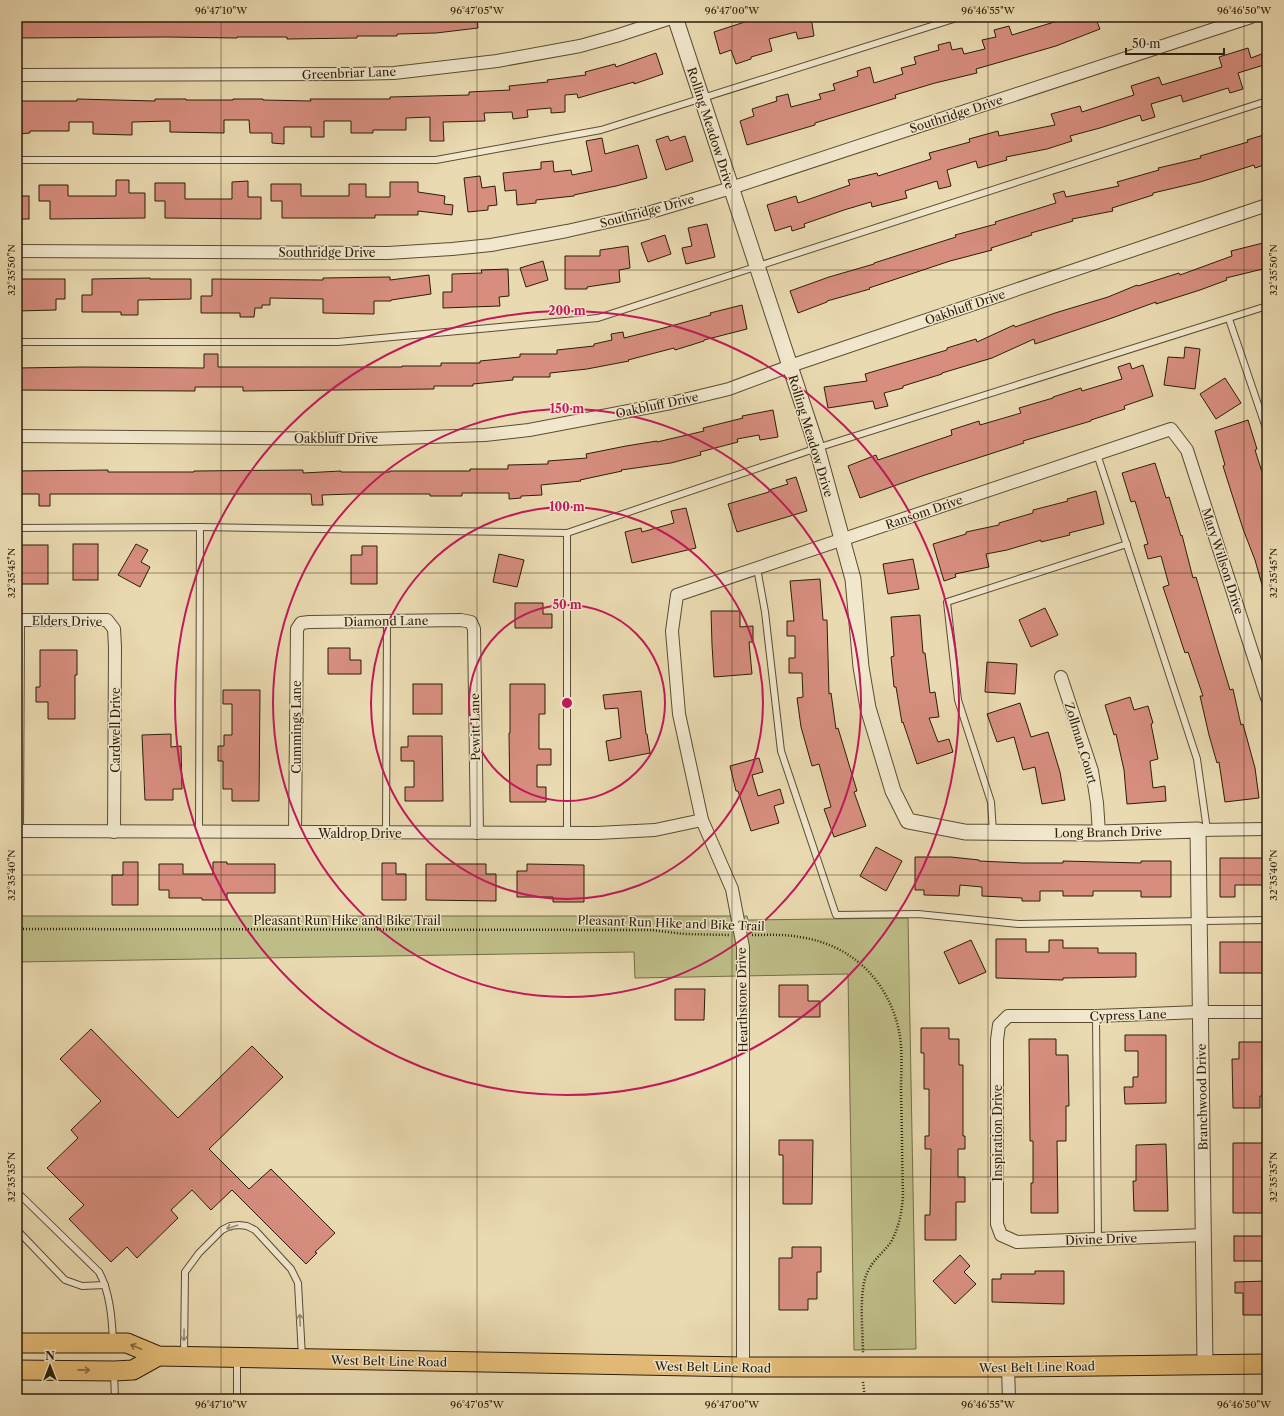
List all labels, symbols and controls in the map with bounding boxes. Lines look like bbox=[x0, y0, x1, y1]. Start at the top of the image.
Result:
text: 96°47'10"W bbox=[195, 4, 248, 17]
text: 96°47'05"W bbox=[450, 4, 505, 17]
text: 96°47'00"W bbox=[705, 4, 760, 17]
text: 96°46'55"W bbox=[961, 4, 1016, 17]
text: 96°46'50"W bbox=[1217, 4, 1272, 17]
scale bar bbox=[1126, 30, 1224, 56]
text: 50 m bbox=[1132, 36, 1161, 51]
street label: Greenbriar Lane bbox=[302, 64, 397, 82]
street label: Rolling Meadow Drive bbox=[684, 65, 738, 191]
street label: Southridge Drive bbox=[908, 92, 1005, 136]
street label: Southridge Drive bbox=[598, 191, 696, 231]
text: 32°35'50"N bbox=[5, 244, 18, 296]
text: 32°35'50"N bbox=[1267, 244, 1280, 296]
street label: Southridge Drive bbox=[278, 245, 376, 260]
street label: Oakbluff Drive bbox=[923, 286, 1007, 328]
text: 200 m bbox=[548, 303, 586, 318]
street label: Rolling Meadow Drive bbox=[785, 373, 837, 499]
street label: Oakbluff Drive bbox=[614, 389, 700, 421]
text: 150 m bbox=[550, 401, 584, 416]
street label: Oakbluff Drive bbox=[294, 431, 378, 446]
street label: Ransom Drive bbox=[883, 492, 965, 532]
text: 100 m bbox=[549, 499, 585, 514]
street label: Mary Willson Drive bbox=[1199, 506, 1247, 616]
text: 32°35'45"N bbox=[5, 548, 18, 598]
text: 32°35'45"N bbox=[1267, 548, 1280, 598]
text: 50 m bbox=[552, 597, 582, 612]
street label: Elders Drive bbox=[32, 613, 103, 629]
street label: Diamond Lane bbox=[344, 613, 429, 629]
street label: Cummings Lane bbox=[289, 680, 304, 774]
street label: Cardwell Drive bbox=[108, 687, 123, 773]
street label: Pewitt Lane bbox=[467, 693, 483, 761]
centre of rings bbox=[560, 696, 574, 710]
street label: Zollman Court bbox=[1062, 701, 1101, 786]
street label: Long Branch Drive bbox=[1054, 824, 1162, 840]
street label: Waldrop Drive bbox=[317, 826, 402, 841]
text: 32°35'40"N bbox=[5, 849, 18, 901]
text: 32°35'40"N bbox=[1267, 849, 1280, 901]
street label: Pleasant Run Hike and Bike Trail bbox=[577, 912, 765, 934]
street label: Pleasant Run Hike and Bike Trail bbox=[253, 913, 441, 928]
street label: Hearthstone Drive bbox=[734, 947, 750, 1053]
street label: Cypress Lane bbox=[1089, 1006, 1167, 1024]
street label: Branchwood Drive bbox=[1194, 1043, 1210, 1150]
street label: Inspiration Drive bbox=[990, 1084, 1005, 1181]
text: 32°35'35"N bbox=[5, 1152, 18, 1202]
text: 32°35'35"N bbox=[1267, 1152, 1280, 1202]
one-way arrow bbox=[226, 1224, 239, 1231]
street label: Divine Drive bbox=[1065, 1230, 1138, 1248]
one-way arrow bbox=[297, 1314, 304, 1327]
one-way arrow bbox=[180, 1328, 188, 1341]
one-way arrow bbox=[131, 1342, 143, 1350]
north arrow bbox=[30, 1346, 70, 1386]
text: N bbox=[45, 1349, 55, 1363]
street label: West Belt Line Road bbox=[330, 1352, 448, 1370]
street label: West Belt Line Road bbox=[654, 1358, 772, 1376]
street label: West Belt Line Road bbox=[978, 1358, 1096, 1376]
one-way arrow bbox=[77, 1366, 90, 1374]
text: 96°47'10"W bbox=[195, 1398, 248, 1411]
text: 96°47'05"W bbox=[450, 1398, 505, 1411]
text: 96°47'00"W bbox=[705, 1398, 760, 1411]
text: 96°46'55"W bbox=[961, 1398, 1016, 1411]
text: 96°46'50"W bbox=[1217, 1398, 1272, 1411]

